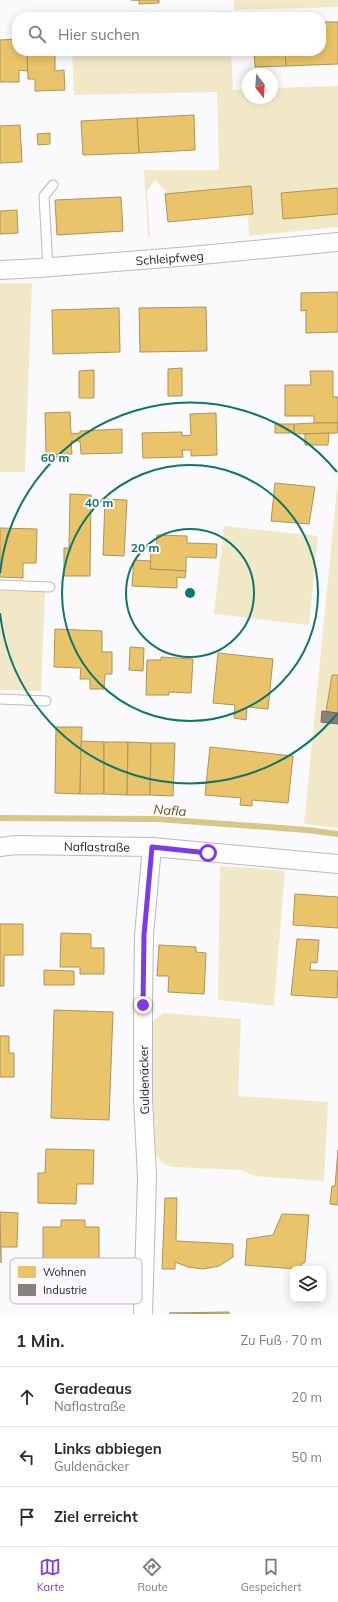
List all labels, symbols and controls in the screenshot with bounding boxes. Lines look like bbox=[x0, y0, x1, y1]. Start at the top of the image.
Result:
search box bbox=[12, 12, 326, 56]
icon: search bbox=[26, 23, 48, 45]
text: Hier suchen bbox=[58, 25, 140, 44]
north arrow bbox=[242, 68, 278, 104]
street label: Schleipfweg bbox=[135, 247, 204, 268]
text: 60 m bbox=[41, 450, 69, 465]
text: 40 m bbox=[85, 495, 113, 510]
text: 20 m bbox=[131, 540, 159, 555]
centre of rings bbox=[183, 586, 197, 600]
water label: Nafla bbox=[153, 801, 187, 819]
street label: Naflastraße bbox=[64, 838, 130, 854]
route start bbox=[199, 844, 217, 862]
route end bbox=[134, 996, 152, 1014]
street label: Guldenäcker bbox=[136, 1045, 152, 1115]
legend bbox=[10, 1258, 142, 1304]
text: Wohnen bbox=[43, 1265, 86, 1279]
map controls bbox=[290, 1266, 326, 1302]
button: layers bbox=[290, 1266, 326, 1302]
text: Industrie bbox=[43, 1283, 87, 1297]
text: 1 Min. bbox=[16, 1330, 65, 1351]
text: Zu Fuß · 70 m bbox=[240, 1332, 322, 1348]
text: Geradeaus bbox=[54, 1379, 132, 1398]
icon: ahead bbox=[16, 1386, 38, 1408]
text: 20 m bbox=[292, 1389, 322, 1405]
text: Naflastraße bbox=[54, 1398, 126, 1414]
text: Links abbiegen bbox=[54, 1439, 162, 1458]
icon: left bbox=[16, 1446, 38, 1468]
text: 50 m bbox=[292, 1449, 322, 1465]
text: Guldenäcker bbox=[54, 1458, 129, 1474]
icon: arrive bbox=[16, 1506, 38, 1528]
text: Ziel erreicht bbox=[54, 1507, 138, 1526]
tab: Karte bbox=[37, 1556, 64, 1594]
tab: Route bbox=[138, 1556, 167, 1594]
tab: Gespeichert bbox=[241, 1556, 301, 1594]

